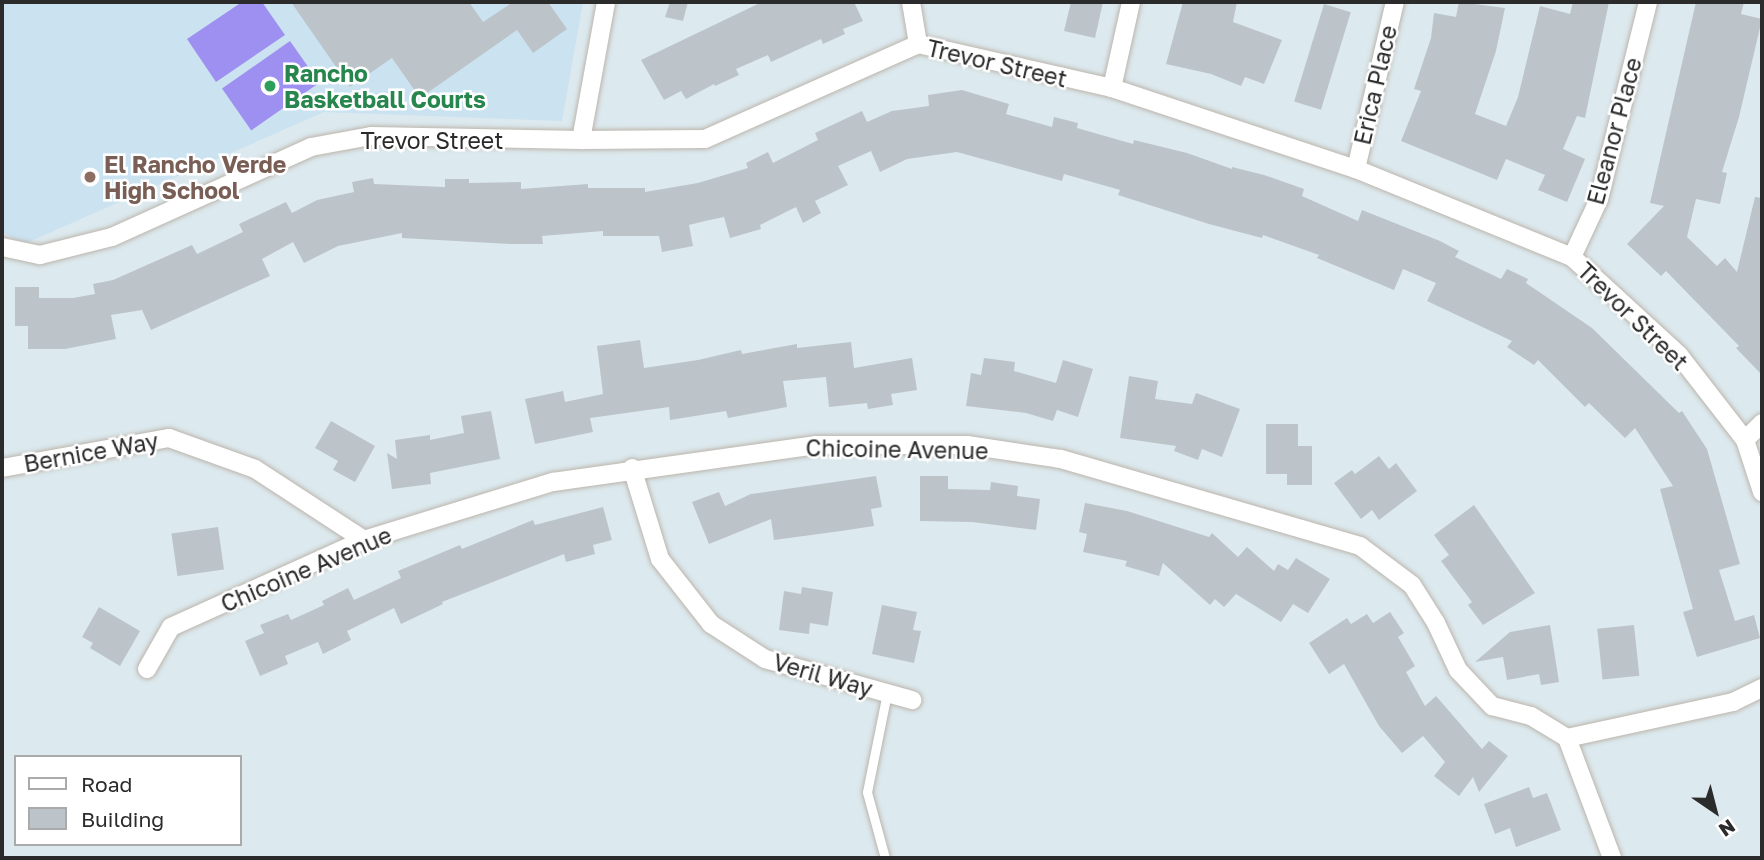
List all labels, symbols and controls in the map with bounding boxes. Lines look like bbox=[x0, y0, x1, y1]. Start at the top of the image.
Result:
street label: Erica Place bbox=[1348, 23, 1402, 147]
street label: Trevor Street bbox=[924, 33, 1070, 93]
street label: Eleanor Place bbox=[1581, 54, 1647, 208]
place label: Rancho Basketball Courts bbox=[284, 59, 486, 113]
marker: Rancho Basketball Courts bbox=[262, 78, 278, 94]
street label: Trevor Street bbox=[361, 126, 503, 154]
place label: El Rancho Verde High School bbox=[104, 150, 286, 204]
marker: El Rancho Verde High School bbox=[82, 169, 98, 185]
street label: Trevor Street bbox=[1572, 256, 1694, 376]
street label: Bernice Way bbox=[22, 427, 160, 477]
street label: Chicoine Avenue bbox=[805, 434, 989, 464]
street label: Chicoine Avenue bbox=[216, 521, 396, 617]
street label: Veril Way bbox=[770, 648, 876, 702]
legend bbox=[14, 755, 242, 846]
text: Road bbox=[81, 771, 132, 797]
north arrow bbox=[1680, 776, 1750, 846]
text: Building bbox=[81, 806, 164, 832]
text: N bbox=[1715, 815, 1740, 842]

